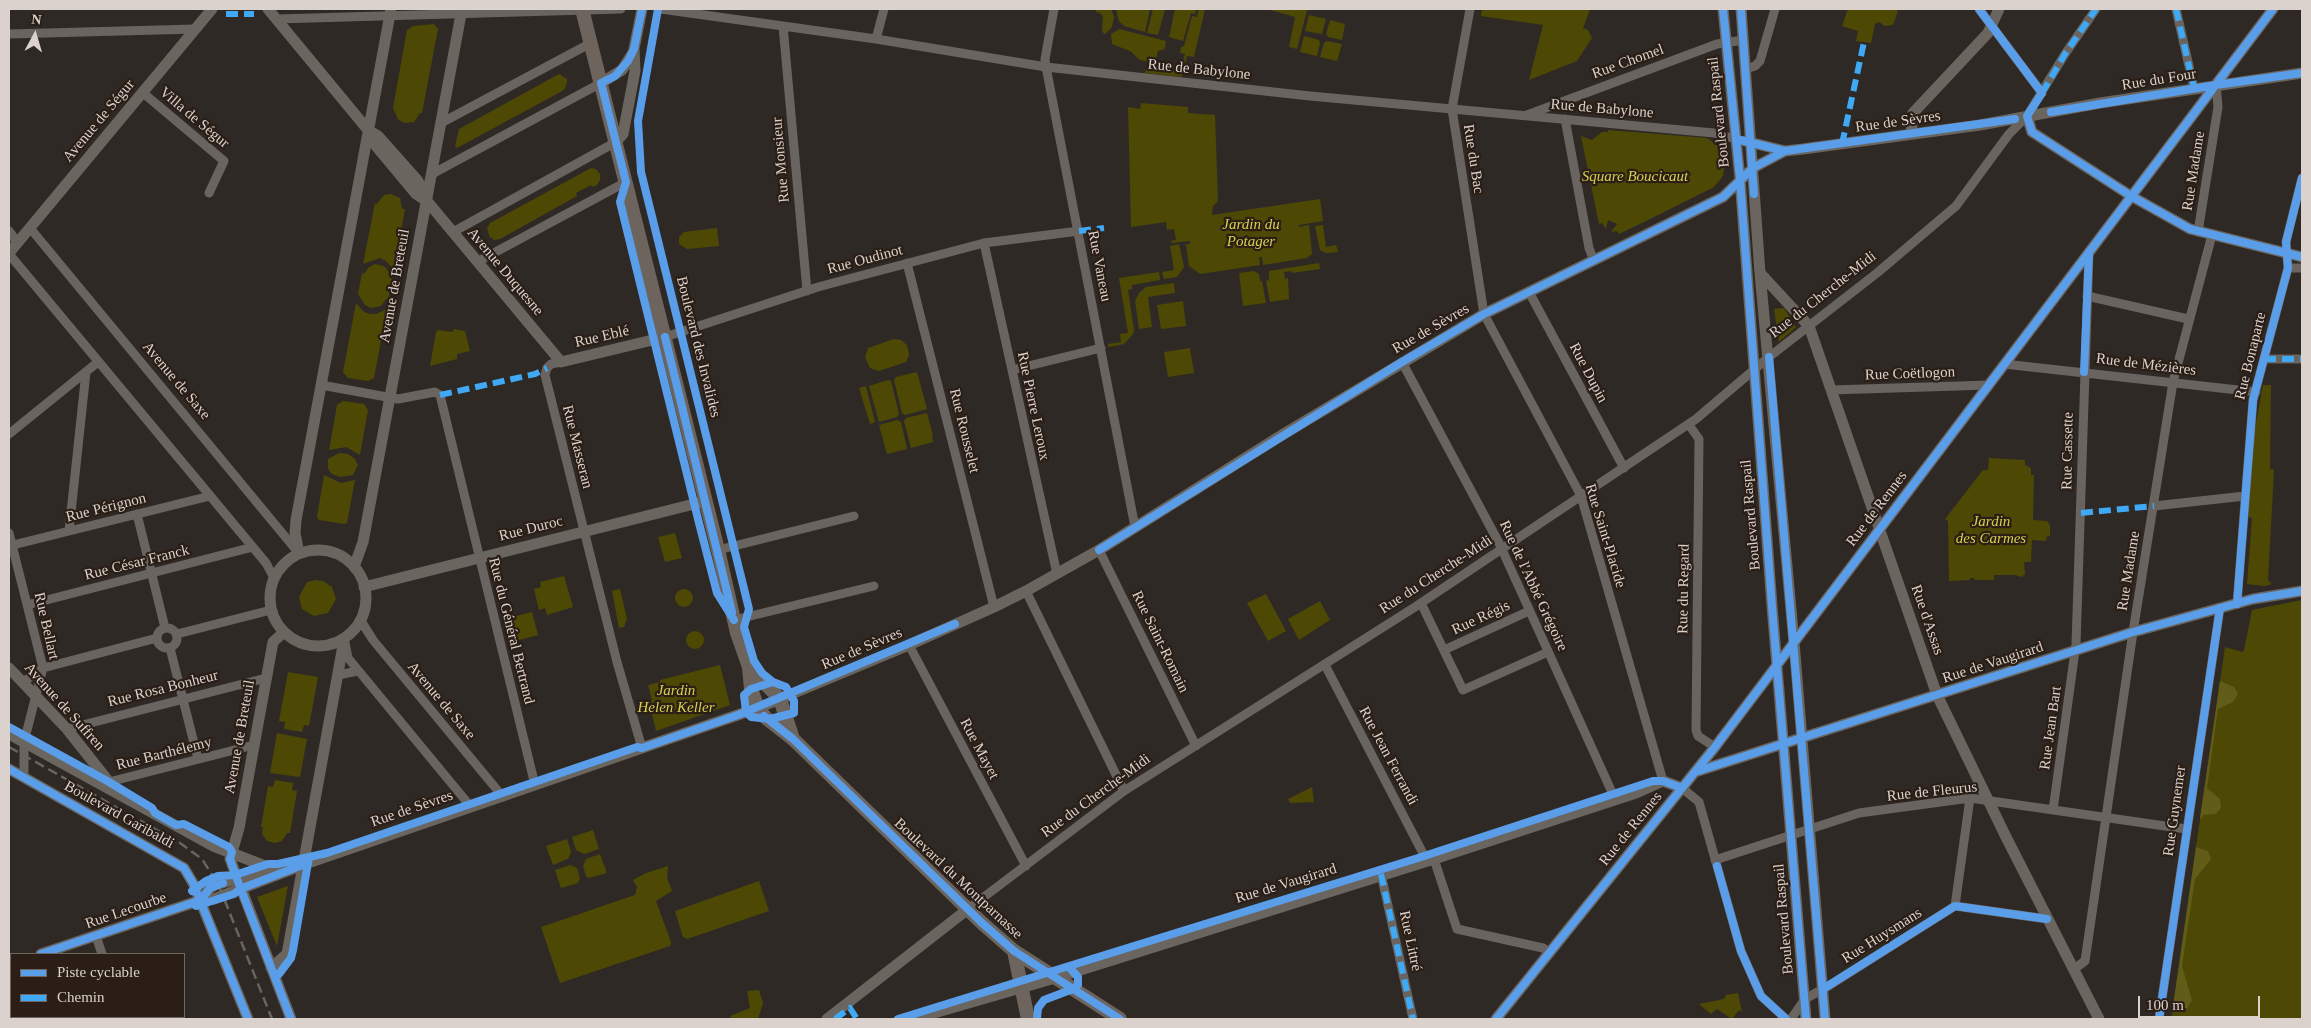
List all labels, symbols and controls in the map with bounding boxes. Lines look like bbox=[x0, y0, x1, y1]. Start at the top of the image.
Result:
north arrow bbox=[10, 10, 60, 60]
text: N bbox=[31, 12, 42, 28]
street label: Rue Chomel bbox=[1589, 41, 1667, 83]
street label: Rue de Babylone bbox=[1147, 56, 1251, 84]
street label: Boulevard Raspail bbox=[1704, 56, 1734, 168]
street label: Rue du Four bbox=[2121, 65, 2197, 95]
street label: Avenue de Ségur bbox=[59, 76, 139, 166]
street label: Villa de Ségur bbox=[155, 84, 233, 152]
street label: Rue de Babylone bbox=[1550, 96, 1654, 122]
street label: Rue de Sèvres bbox=[1854, 107, 1942, 137]
street label: Rue Monsieur bbox=[768, 117, 794, 203]
street label: Rue du Bac bbox=[1459, 123, 1487, 195]
street label: Rue Madame bbox=[2179, 130, 2209, 212]
park label: Square Boucicaut bbox=[1582, 168, 1688, 186]
park label: Jardin du Potager bbox=[1222, 216, 1280, 251]
street label: Avenue Duquesne bbox=[463, 224, 547, 320]
street label: Avenue de Breteuil bbox=[376, 228, 414, 344]
street label: Rue Vaneau bbox=[1083, 229, 1115, 303]
street label: Rue Oudinot bbox=[825, 241, 905, 279]
street label: Rue du Cherche-Midi bbox=[1766, 248, 1880, 342]
street label: Boulevard des Invalides bbox=[672, 274, 724, 420]
street label: Rue de Sèvres bbox=[1389, 300, 1473, 358]
street label: Rue Bonaparte bbox=[2231, 310, 2271, 402]
street label: Rue Eblé bbox=[573, 322, 631, 352]
street label: Avenue de Saxe bbox=[138, 338, 214, 424]
street label: Rue Dupin bbox=[1565, 340, 1611, 406]
street label: Rue Pierre Leroux bbox=[1013, 350, 1053, 462]
street label: Rue de Mézières bbox=[2095, 350, 2197, 380]
street label: Rue Coëtlogon bbox=[1865, 363, 1955, 385]
street label: Rue Rousselet bbox=[945, 387, 983, 475]
street label: Rue Masseran bbox=[558, 403, 596, 491]
street label: Rue Cassette bbox=[2058, 412, 2078, 490]
street label: Boulevard Raspail bbox=[1737, 459, 1765, 571]
street label: Rue de Rennes bbox=[1843, 468, 1911, 550]
street label: Rue Saint-Placide bbox=[1581, 482, 1629, 590]
street label: Rue Pérignon bbox=[64, 489, 148, 527]
street label: Rue Duroc bbox=[497, 512, 565, 546]
park label: Jardin des Carmes bbox=[1956, 513, 2026, 548]
street label: Rue de l'Abbé Grégoire bbox=[1495, 518, 1571, 654]
street label: Rue Madame bbox=[2114, 530, 2144, 612]
street label: Rue du Cherche-Midi bbox=[1376, 532, 1496, 618]
street label: Rue César Franck bbox=[83, 541, 191, 585]
street label: Rue du Regard bbox=[1674, 544, 1694, 634]
street label: Rue du Général Bertrand bbox=[484, 556, 538, 706]
street label: Rue d'Assas bbox=[1907, 583, 1947, 657]
street label: Rue Saint-Romain bbox=[1128, 588, 1192, 696]
street label: Rue Bellart bbox=[30, 590, 62, 662]
street label: Rue Régis bbox=[1449, 597, 1513, 639]
street label: Rue de Sèvres bbox=[819, 624, 905, 674]
street label: Rue de Vaugirard bbox=[1940, 638, 2046, 688]
street label: Avenue de Saxe bbox=[403, 658, 479, 744]
street label: Avenue de Suffren bbox=[20, 659, 108, 755]
street label: Rue Rosa Bonheur bbox=[106, 667, 220, 711]
street label: Avenue de Breteuil bbox=[221, 679, 259, 795]
park label: Jardin Helen Keller bbox=[637, 682, 715, 717]
street label: Rue Jean Bart bbox=[2036, 685, 2066, 771]
street label: Rue Jean Ferrandi bbox=[1354, 704, 1422, 808]
street label: Rue Mayet bbox=[956, 716, 1002, 782]
street label: Rue Barthélemy bbox=[114, 733, 214, 775]
street label: Rue du Cherche-Midi bbox=[1038, 750, 1154, 842]
street label: Rue Guynemer bbox=[2160, 765, 2190, 857]
street label: Boulevard Garibaldi bbox=[61, 777, 177, 853]
street label: Rue de Fleurus bbox=[1886, 778, 1978, 806]
street label: Rue de Sèvres bbox=[369, 787, 455, 831]
street label: Rue de Rennes bbox=[1596, 788, 1666, 870]
street label: Boulevard du Montparnasse bbox=[890, 815, 1026, 943]
street label: Rue de Vaugirard bbox=[1233, 860, 1339, 908]
street label: Boulevard Raspail bbox=[1770, 863, 1798, 975]
street label: Rue Lecourbe bbox=[83, 889, 169, 933]
street label: Rue Huysmans bbox=[1839, 904, 1925, 968]
street label: Rue Littré bbox=[1395, 909, 1425, 973]
legend bbox=[10, 953, 185, 1018]
text: Piste cyclable bbox=[57, 964, 140, 980]
scale bar bbox=[2141, 986, 2264, 1018]
text: Chemin bbox=[57, 989, 105, 1005]
text: 100 m bbox=[2146, 997, 2184, 1013]

